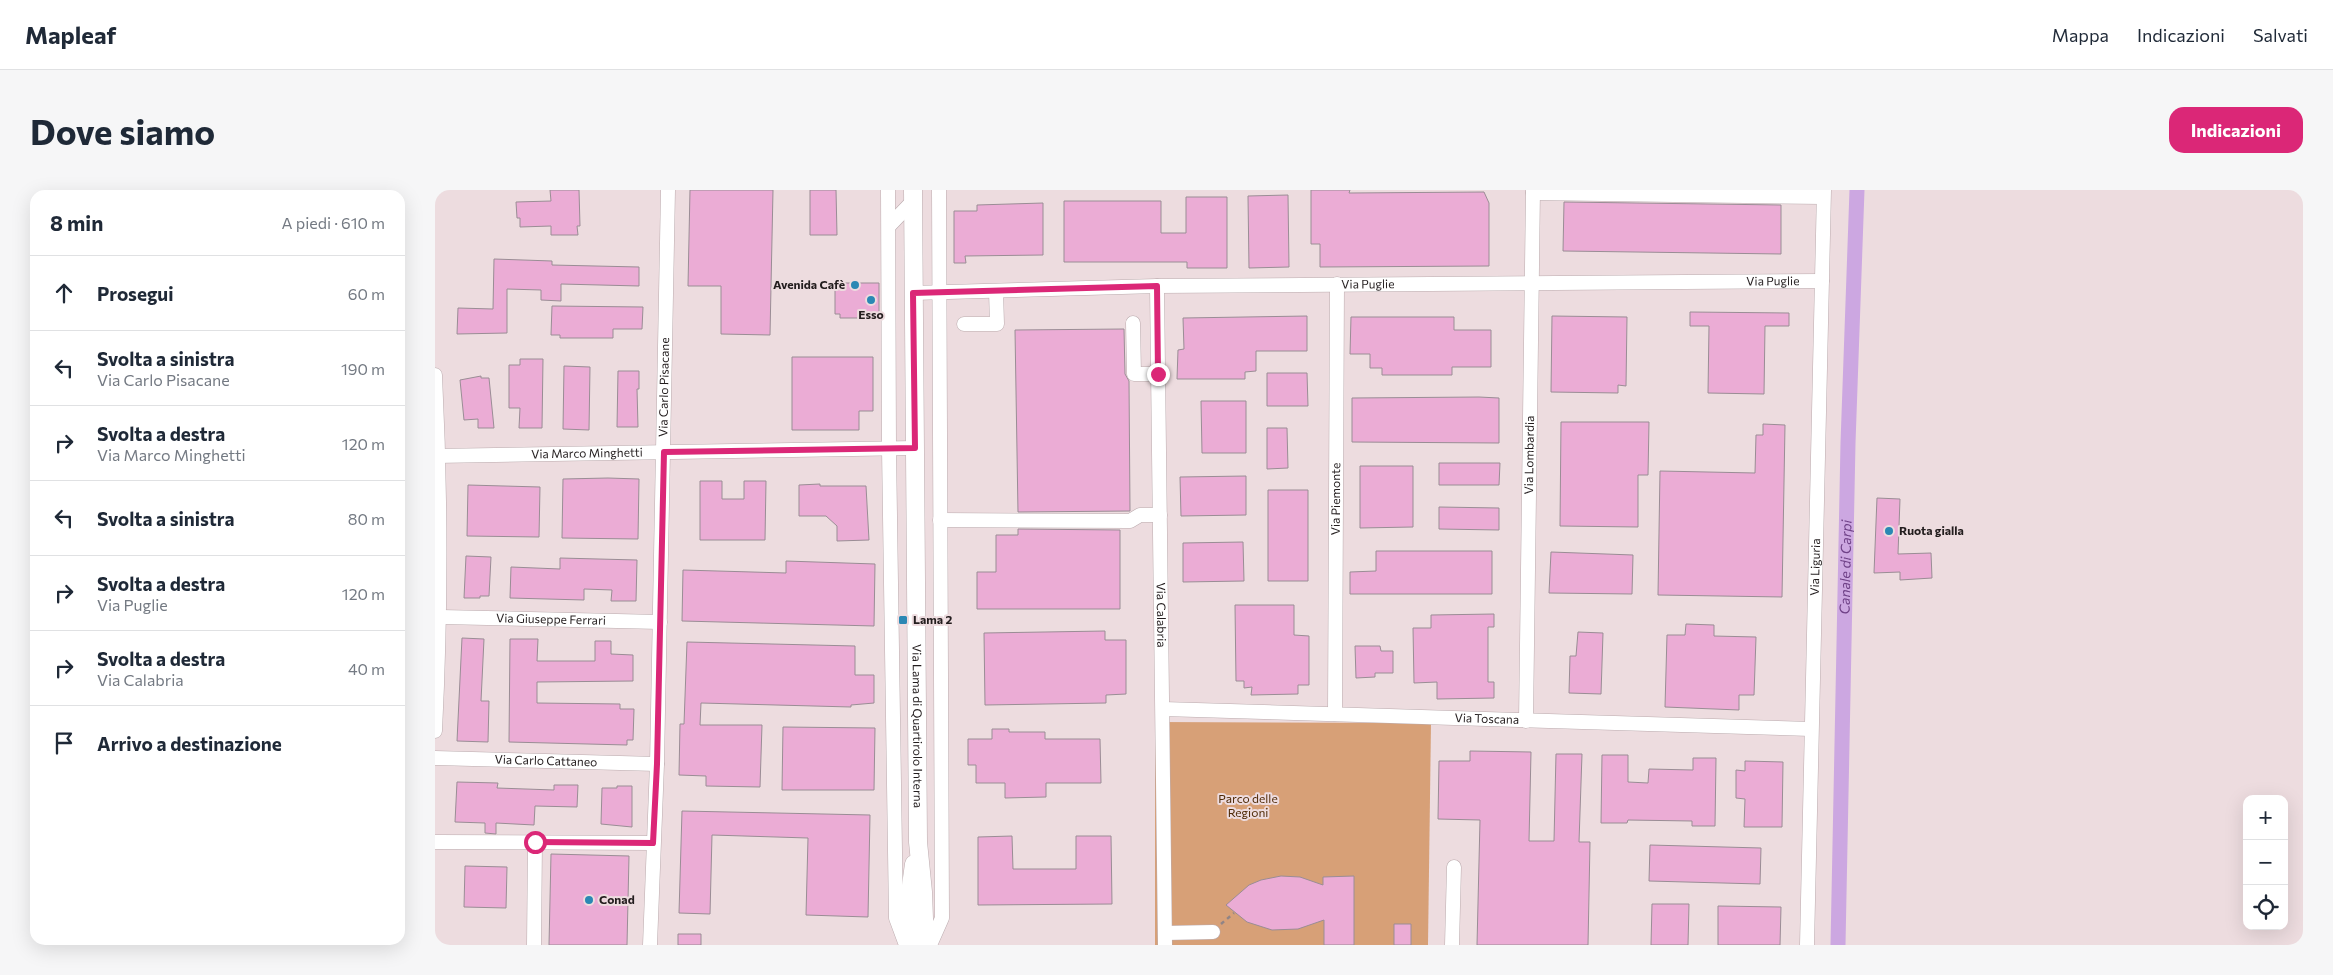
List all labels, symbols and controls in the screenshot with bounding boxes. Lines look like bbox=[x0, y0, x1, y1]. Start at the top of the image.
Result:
text: Mapleaf bbox=[25, 20, 116, 49]
text: Mappa bbox=[2052, 24, 2109, 46]
text: Indicazioni bbox=[2137, 24, 2225, 46]
text: Salvati bbox=[2253, 24, 2308, 46]
button: Indicazioni bbox=[2169, 107, 2303, 153]
text: Dove siamo bbox=[30, 109, 215, 152]
text: 8 min bbox=[50, 210, 103, 235]
text: A piedi · 610 m bbox=[282, 213, 385, 232]
street label: Via Puglie bbox=[1746, 273, 1800, 288]
street label: Via Puglie bbox=[1341, 276, 1395, 291]
place label: Avenida Cafè bbox=[773, 277, 845, 291]
icon: ahead bbox=[50, 279, 78, 307]
marker: Avenida Cafè bbox=[849, 279, 861, 291]
text: Prosegui bbox=[97, 282, 174, 305]
text: 60 m bbox=[348, 284, 385, 303]
marker: Esso bbox=[865, 294, 877, 306]
place label: Esso bbox=[858, 307, 884, 321]
street label: Via Carlo Pisacane bbox=[655, 337, 671, 437]
text: Svolta a sinistra bbox=[97, 347, 235, 370]
icon: left bbox=[50, 354, 78, 382]
text: 190 m bbox=[341, 359, 385, 378]
route end bbox=[1147, 363, 1170, 386]
text: Via Carlo Pisacane bbox=[97, 370, 230, 389]
street label: Via Lombardia bbox=[1521, 416, 1536, 494]
text: Svolta a destra bbox=[97, 422, 225, 445]
icon: right bbox=[50, 429, 78, 457]
text: 120 m bbox=[342, 434, 385, 453]
text: Via Marco Minghetti bbox=[97, 445, 246, 464]
street label: Via Marco Minghetti bbox=[531, 445, 643, 460]
street label: Via Piemonte bbox=[1328, 463, 1342, 535]
icon: left bbox=[50, 504, 78, 532]
text: Svolta a sinistra bbox=[97, 507, 235, 530]
text: 80 m bbox=[348, 509, 385, 528]
water label: Canale di Carpi bbox=[1836, 519, 1854, 615]
place label: Ruota gialla bbox=[1899, 523, 1964, 537]
marker: Ruota gialla bbox=[1883, 525, 1895, 537]
street label: Via Liguria bbox=[1807, 538, 1822, 596]
text: Svolta a destra bbox=[97, 572, 225, 595]
icon: right bbox=[50, 579, 78, 607]
street label: Via Calabria bbox=[1155, 582, 1169, 648]
text: 120 m bbox=[342, 584, 385, 603]
text: Via Puglie bbox=[97, 595, 168, 614]
street label: Via Giuseppe Ferrari bbox=[496, 610, 606, 627]
place label: Lama 2 bbox=[913, 612, 952, 626]
marker: Lama 2 bbox=[897, 614, 909, 626]
street label: Via Lama di Quartirolo Interna bbox=[910, 644, 926, 808]
text: Svolta a destra bbox=[97, 647, 225, 670]
icon: right bbox=[50, 654, 78, 682]
text: 40 m bbox=[348, 659, 385, 678]
text: Via Calabria bbox=[97, 670, 184, 689]
street label: Via Toscana bbox=[1454, 710, 1519, 726]
icon: arrive bbox=[50, 729, 78, 757]
text: Arrivo a destinazione bbox=[97, 732, 282, 755]
street label: Via Carlo Cattaneo bbox=[494, 752, 598, 768]
park label: Parco delle Regioni bbox=[1218, 791, 1278, 819]
map controls bbox=[2243, 795, 2288, 930]
button: + bbox=[2243, 795, 2288, 840]
route start bbox=[524, 831, 547, 854]
button: − bbox=[2243, 840, 2288, 885]
button: locate bbox=[2243, 885, 2288, 930]
place label: Conad bbox=[599, 892, 635, 906]
marker: Conad bbox=[583, 894, 595, 906]

